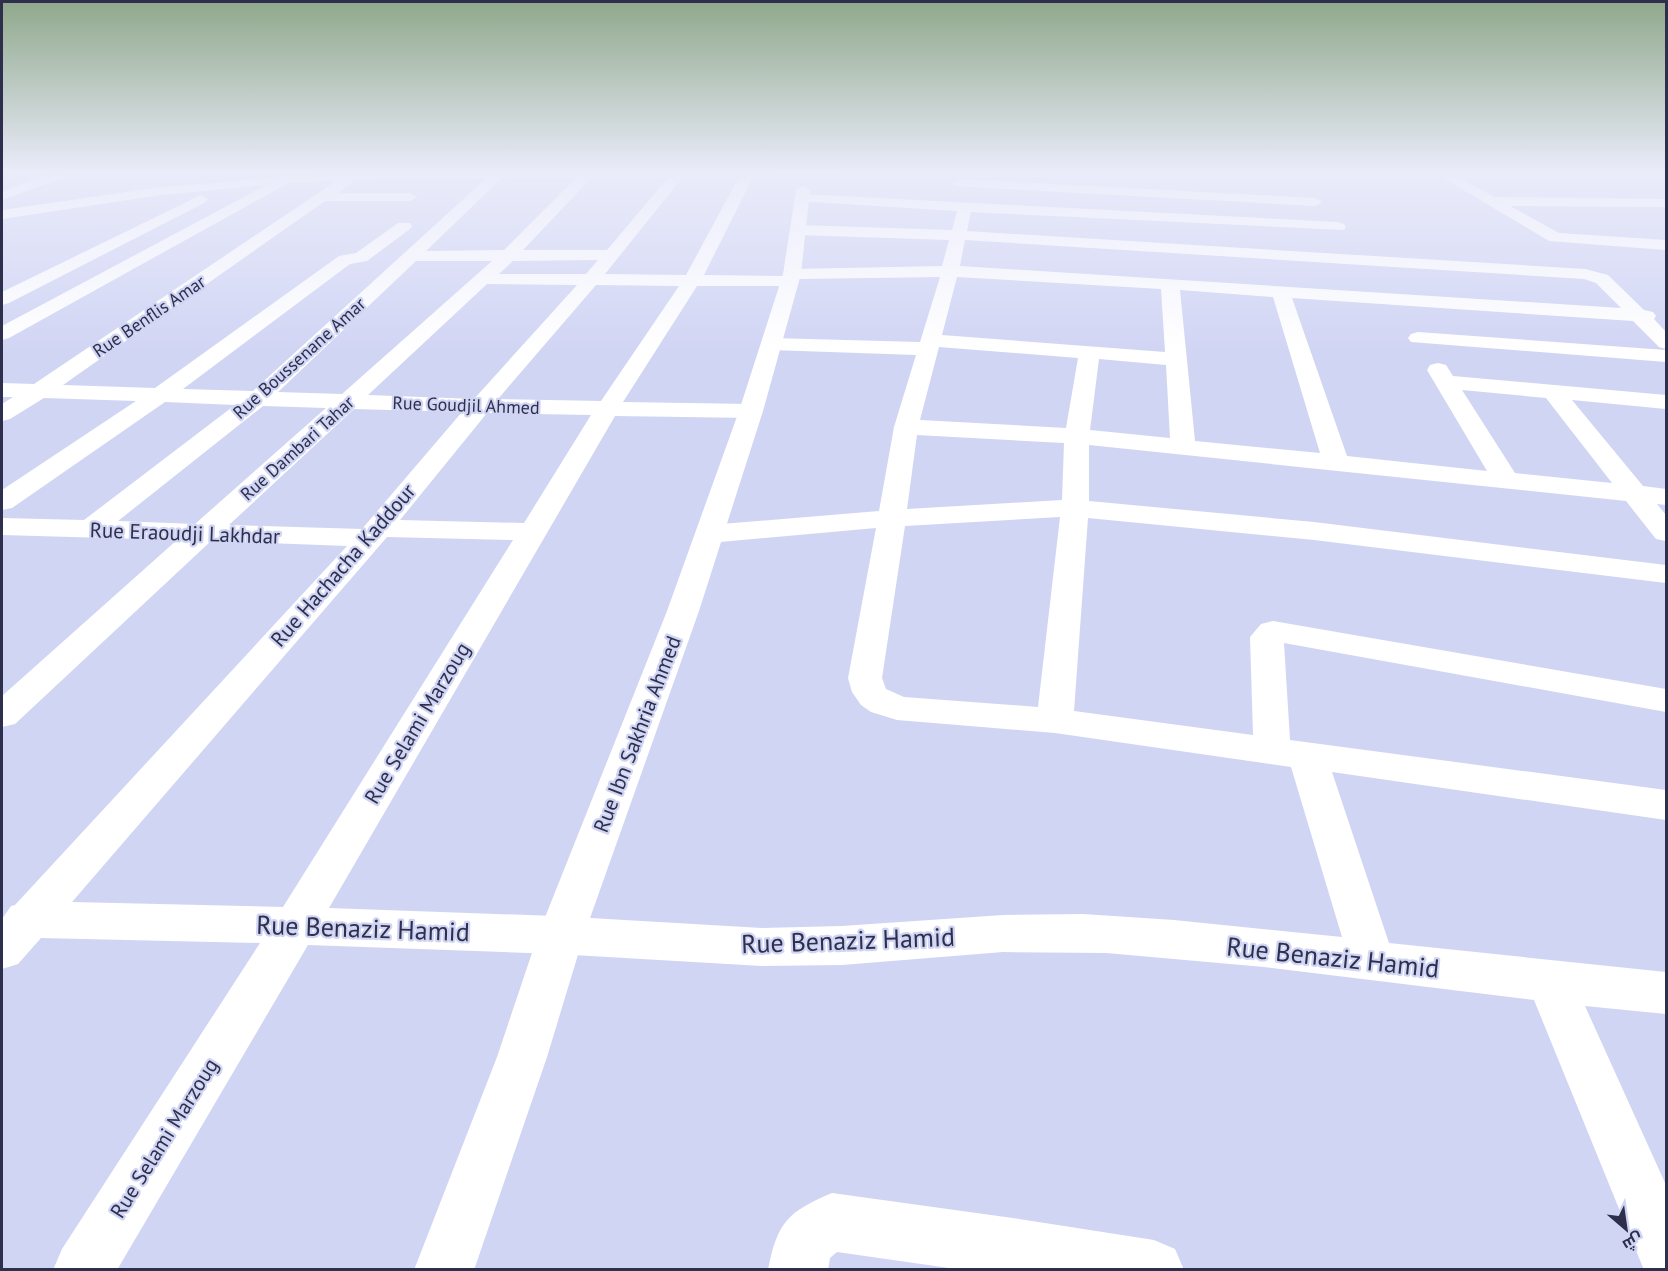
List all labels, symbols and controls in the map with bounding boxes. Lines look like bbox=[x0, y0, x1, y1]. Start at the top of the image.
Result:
street label: Rue Benflis Amar bbox=[88, 270, 210, 362]
street label: Rue Boussenane Amar bbox=[228, 292, 370, 424]
street label: Rue Dambari Tahar bbox=[235, 391, 359, 505]
street label: Rue Goudjil Ahmed bbox=[392, 391, 540, 419]
street label: Rue Hachacha Kaddour bbox=[265, 478, 421, 652]
street label: Rue Eraoudji Lakhdar bbox=[89, 516, 281, 550]
street label: Rue Ibn Sakhria Ahmed bbox=[587, 632, 687, 836]
street label: Rue Selami Marzoug bbox=[358, 637, 476, 809]
street label: Rue Benaziz Hamid bbox=[256, 908, 470, 948]
street label: Rue Benaziz Hamid bbox=[741, 920, 955, 960]
street label: Rue Benaziz Hamid bbox=[1225, 929, 1441, 985]
street label: Rue Selami Marzoug bbox=[104, 1053, 224, 1223]
north arrow bbox=[1596, 1199, 1656, 1259]
text: ش bbox=[1619, 1228, 1647, 1256]

